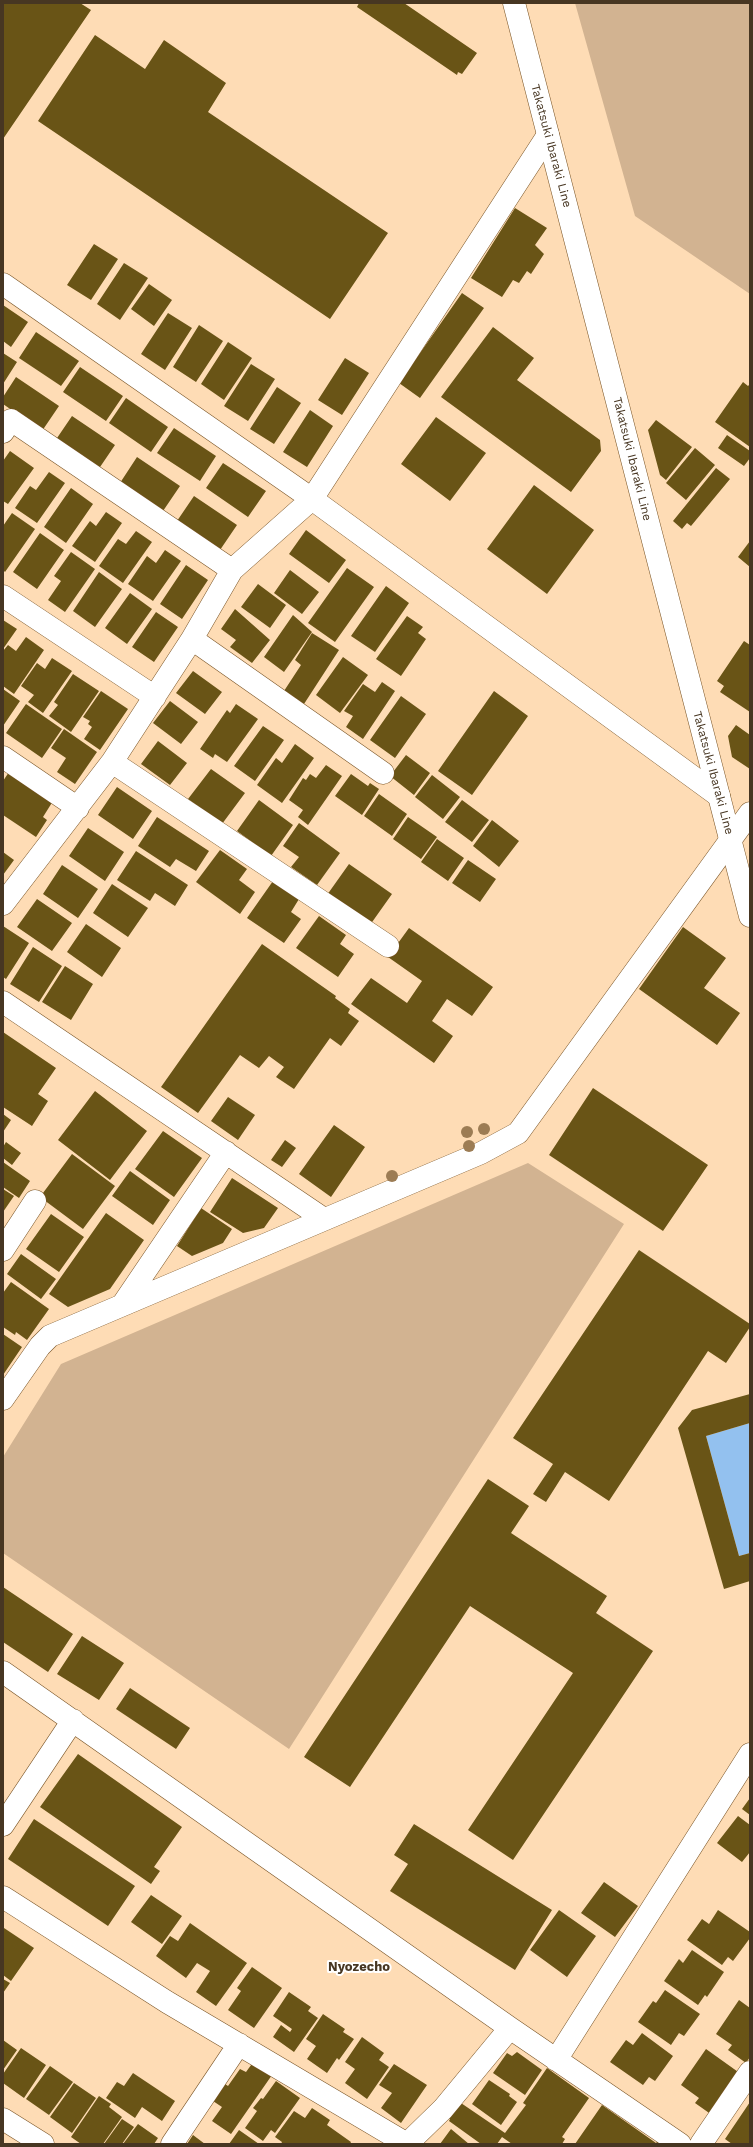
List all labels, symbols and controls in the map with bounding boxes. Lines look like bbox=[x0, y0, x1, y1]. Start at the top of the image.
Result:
street label: Takatsuki Ibaraki Line bbox=[528, 83, 574, 209]
street label: Takatsuki Ibaraki Line bbox=[610, 396, 654, 522]
street label: Takatsuki Ibaraki Line bbox=[690, 710, 736, 836]
district label: Nyozecho bbox=[328, 1959, 390, 1975]

